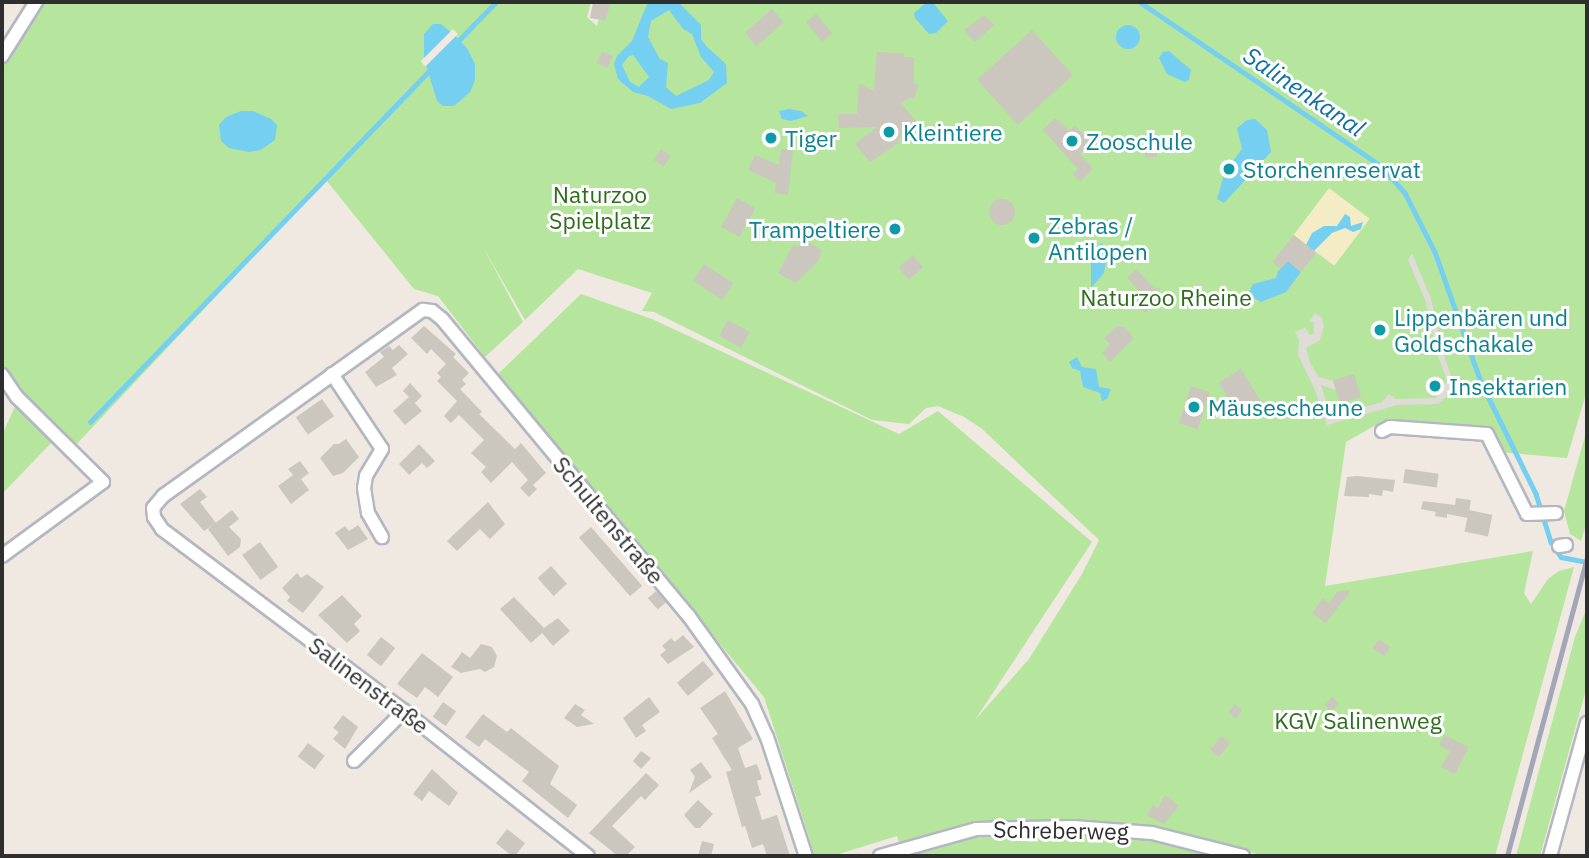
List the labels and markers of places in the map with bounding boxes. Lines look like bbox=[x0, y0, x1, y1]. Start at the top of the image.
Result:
place label: Kleintiere bbox=[903, 118, 1003, 146]
place label: Tiger bbox=[785, 124, 837, 152]
marker: Kleintiere bbox=[881, 124, 897, 140]
place label: Zooschule bbox=[1086, 127, 1193, 155]
marker: Tiger bbox=[763, 130, 779, 146]
marker: Zooschule bbox=[1064, 133, 1080, 149]
place label: Storchenreservat bbox=[1243, 155, 1421, 183]
marker: Storchenreservat bbox=[1221, 161, 1237, 177]
place label: Zebras / Antilopen bbox=[1048, 211, 1148, 265]
place label: Trampeltiere bbox=[749, 215, 881, 243]
marker: Trampeltiere bbox=[887, 221, 903, 237]
marker: Zebras / Antilopen bbox=[1026, 230, 1042, 246]
place label: Lippenbären und Goldschakale bbox=[1394, 303, 1568, 357]
marker: Lippenbären und Goldschakale bbox=[1372, 322, 1388, 338]
place label: Insektarien bbox=[1449, 372, 1567, 400]
marker: Insektarien bbox=[1427, 378, 1443, 394]
place label: Mäusescheune bbox=[1208, 393, 1363, 421]
marker: Mäusescheune bbox=[1186, 399, 1202, 415]

